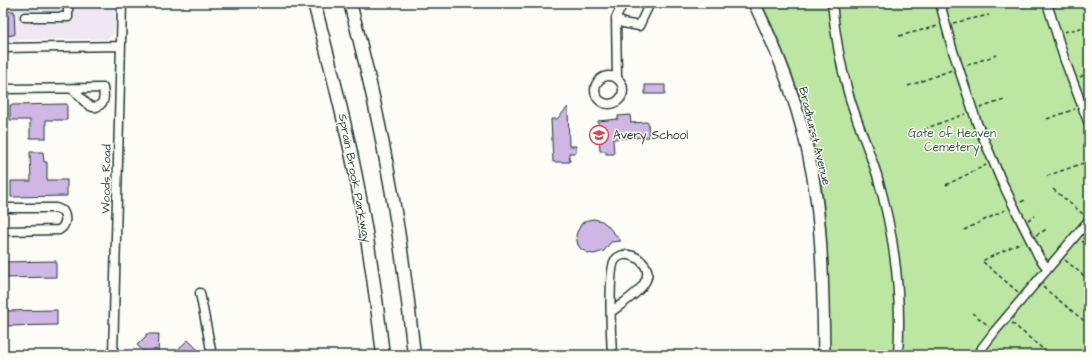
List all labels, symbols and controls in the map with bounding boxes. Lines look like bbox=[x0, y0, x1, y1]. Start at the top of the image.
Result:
street label: Bradhurst Avenue bbox=[794, 85, 835, 188]
street label: Sprain Brook Parkway bbox=[333, 112, 375, 244]
school or university icon: Avery School bbox=[588, 124, 610, 146]
park label: Gate of Heaven Cemetery bbox=[908, 125, 996, 157]
place label: Avery School bbox=[613, 127, 688, 145]
street label: Woods Road bbox=[97, 144, 116, 214]

